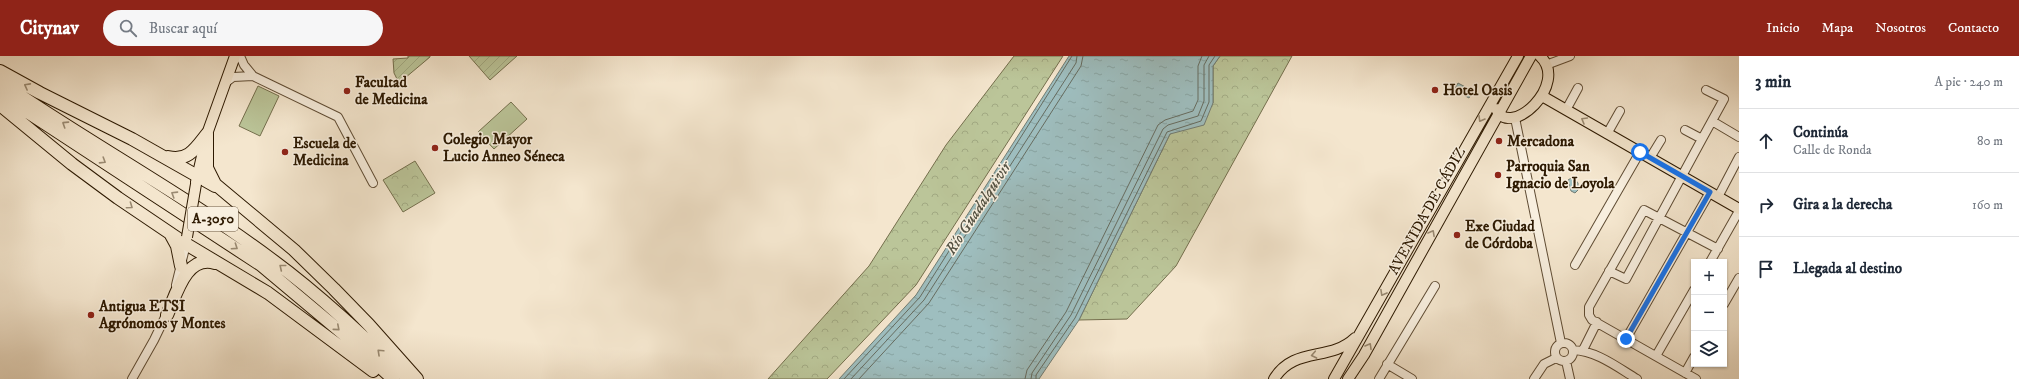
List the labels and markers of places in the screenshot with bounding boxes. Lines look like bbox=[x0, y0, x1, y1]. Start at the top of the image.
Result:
place label: Facultad de Medicina bbox=[355, 73, 428, 109]
place label: Hotel Oasis bbox=[1443, 81, 1512, 100]
marker: Hotel Oasis bbox=[1430, 85, 1440, 95]
marker: Facultad de Medicina bbox=[342, 86, 352, 96]
place label: Colegio Mayor Lucio Anneo Séneca bbox=[443, 130, 565, 166]
place label: Mercadona bbox=[1507, 132, 1575, 151]
place label: Escuela de Medicina bbox=[293, 134, 357, 170]
marker: Mercadona bbox=[1494, 136, 1504, 146]
marker: Colegio Mayor Lucio Anneo Séneca bbox=[430, 143, 440, 153]
marker: Escuela de Medicina bbox=[280, 147, 290, 157]
place label: Parroquia San Ignacio de Loyola bbox=[1506, 157, 1615, 193]
marker: Parroquia San Ignacio de Loyola bbox=[1493, 170, 1503, 180]
place label: Exe Ciudad de Córdoba bbox=[1465, 217, 1535, 253]
marker: Exe Ciudad de Córdoba bbox=[1452, 230, 1462, 240]
place label: Antigua ETSI Agrónomos y Montes bbox=[98, 297, 225, 333]
marker: Antigua ETSI Agrónomos y Montes bbox=[86, 310, 96, 320]

